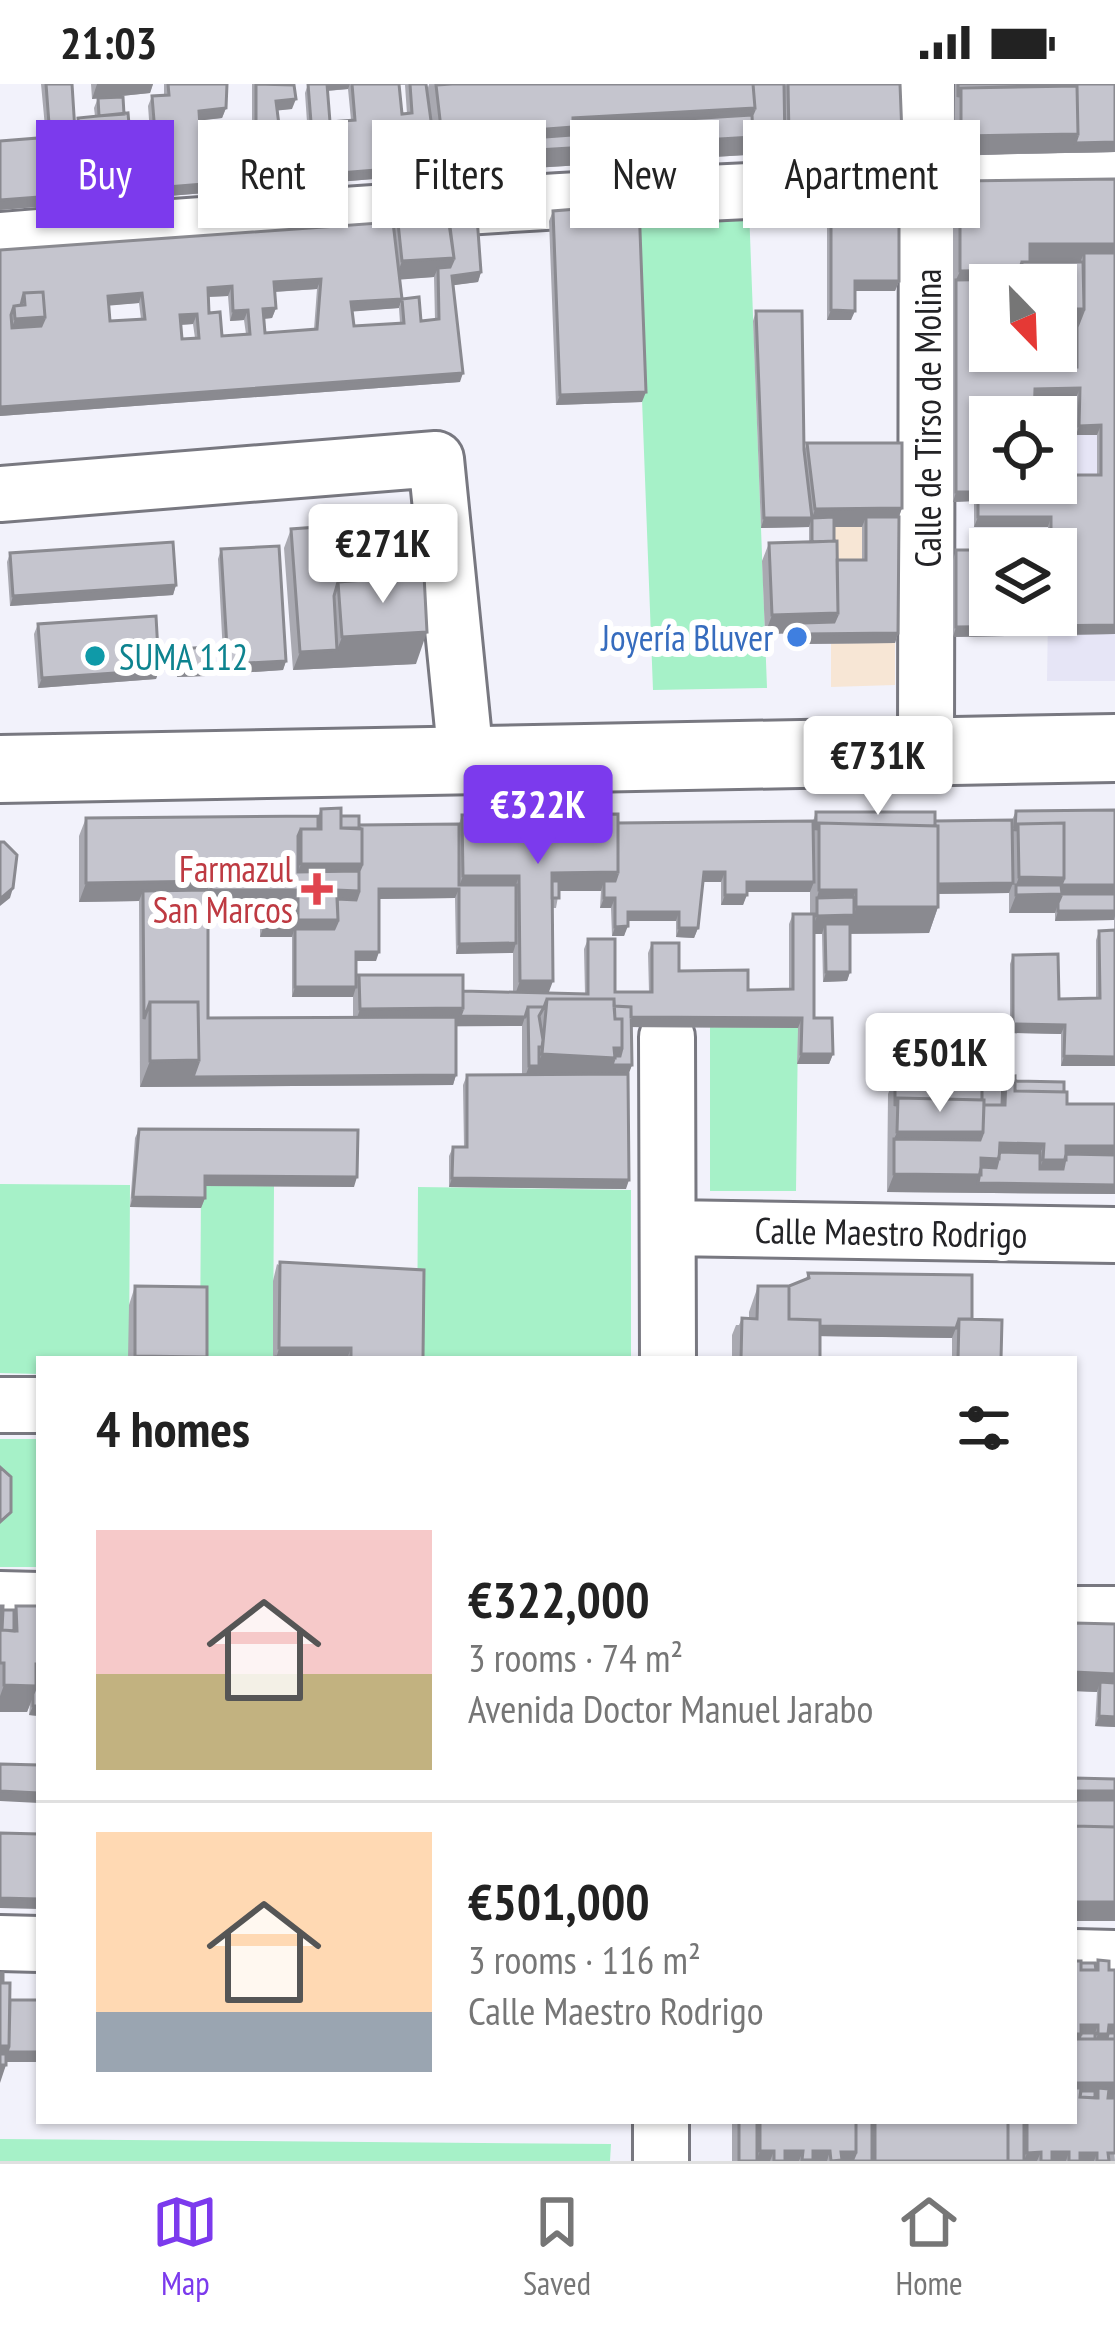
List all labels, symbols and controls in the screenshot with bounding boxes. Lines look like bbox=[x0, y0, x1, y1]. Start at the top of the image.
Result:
text: 21:03 bbox=[60, 13, 157, 71]
chip: Buy bbox=[36, 120, 174, 228]
chip: Rent bbox=[198, 120, 348, 228]
chip: Filters bbox=[372, 120, 546, 228]
chip: New bbox=[570, 120, 719, 228]
chip: Apartment bbox=[743, 120, 980, 228]
north arrow bbox=[969, 264, 1077, 372]
map controls bbox=[969, 264, 1077, 636]
street label: Calle de Tirso de Molina bbox=[904, 269, 951, 567]
button: locate bbox=[969, 396, 1077, 504]
pin: €271K bbox=[299, 504, 467, 606]
text: €271K bbox=[336, 517, 430, 568]
button: layers bbox=[969, 528, 1077, 636]
place label: Joyería Bluver bbox=[600, 614, 773, 661]
marker: Joyería Bluver bbox=[784, 624, 810, 650]
place label: SUMA 112 bbox=[119, 633, 248, 680]
marker: SUMA 112 bbox=[82, 643, 108, 669]
pin: €731K bbox=[794, 716, 962, 818]
text: €731K bbox=[831, 729, 925, 780]
pin: €322K bbox=[454, 765, 622, 867]
text: €322K bbox=[491, 778, 585, 829]
place label: Farmazul San Marcos bbox=[153, 845, 294, 933]
marker: Farmazul San Marcos bbox=[304, 876, 330, 902]
pin: €501K bbox=[856, 1013, 1024, 1115]
text: €501K bbox=[893, 1026, 987, 1077]
street label: Calle Maestro Rodrigo bbox=[754, 1206, 1028, 1258]
text: 4 homes bbox=[96, 1395, 250, 1461]
icon: filters bbox=[951, 1395, 1017, 1461]
text: €322,000 bbox=[468, 1566, 650, 1632]
icon: home bbox=[192, 1578, 336, 1722]
text: 3 rooms · 74 m² bbox=[468, 1632, 683, 1683]
text: Avenida Doctor Manuel Jarabo bbox=[468, 1683, 873, 1734]
text: €501,000 bbox=[468, 1868, 650, 1934]
icon: home bbox=[192, 1880, 336, 2024]
text: 3 rooms · 116 m² bbox=[468, 1934, 701, 1985]
text: Calle Maestro Rodrigo bbox=[468, 1985, 764, 2036]
tab: Map bbox=[152, 2189, 218, 2304]
tab: Saved bbox=[523, 2189, 591, 2304]
tab: Home bbox=[896, 2189, 963, 2304]

